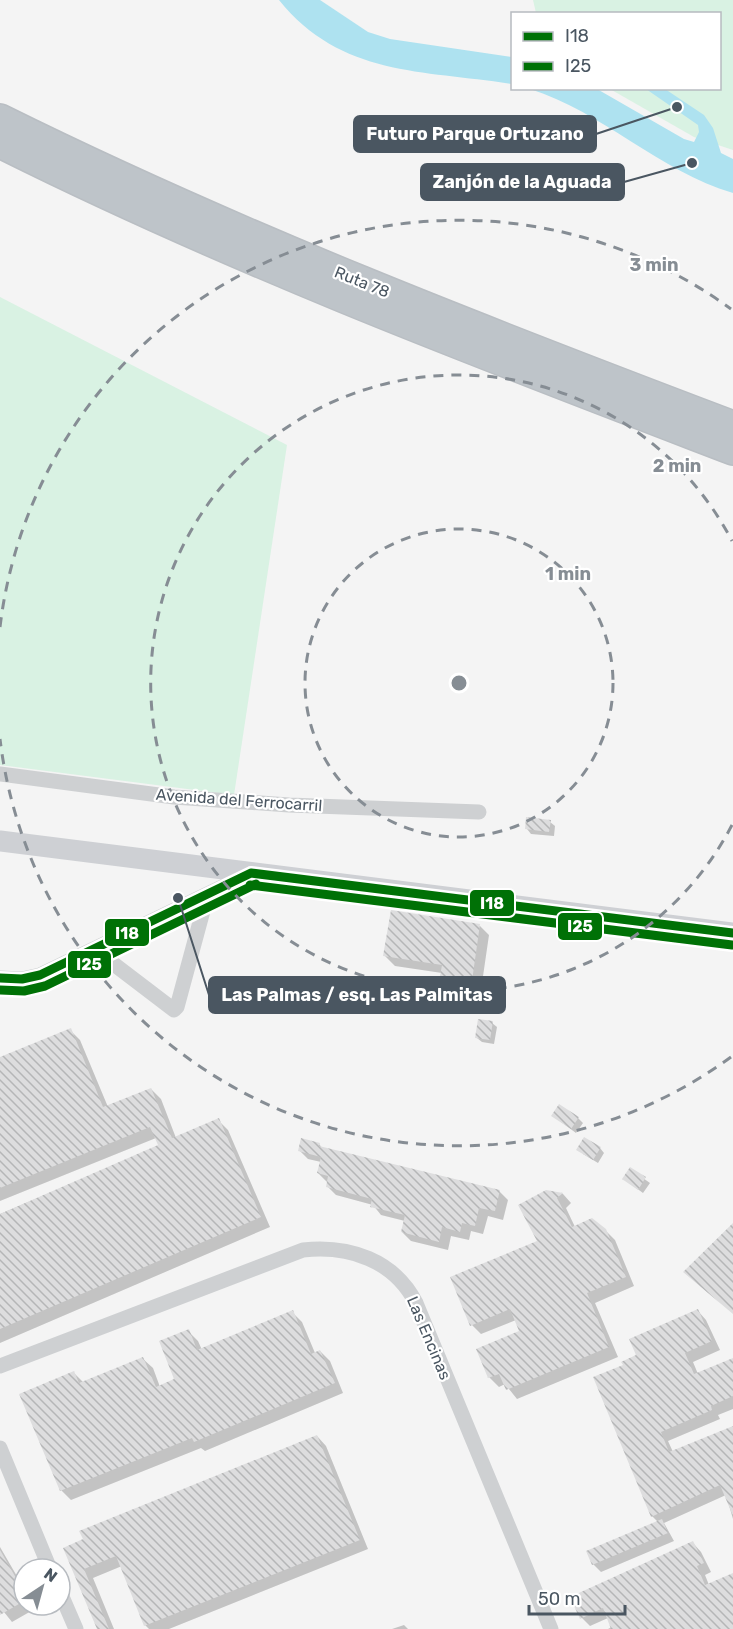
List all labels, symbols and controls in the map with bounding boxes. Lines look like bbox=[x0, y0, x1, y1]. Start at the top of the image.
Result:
legend bbox=[511, 12, 721, 90]
text: I18 bbox=[565, 25, 589, 47]
text: I25 bbox=[565, 55, 591, 77]
callout: Futuro Parque Ortuzano bbox=[354, 116, 596, 152]
text: Futuro Parque Ortuzano bbox=[366, 123, 584, 145]
callout: Zanjón de la Aguada bbox=[421, 164, 624, 200]
text: Zanjón de la Aguada bbox=[432, 171, 612, 193]
text: 3 min bbox=[630, 254, 678, 276]
street label: Ruta 78 bbox=[332, 262, 392, 302]
text: 2 min bbox=[653, 455, 701, 477]
text: 1 min bbox=[545, 563, 591, 585]
centre of rings bbox=[449, 673, 469, 693]
street label: Avenida del Ferrocarril bbox=[155, 785, 323, 815]
line badge: I18 bbox=[469, 889, 515, 917]
text: I18 bbox=[480, 894, 504, 913]
line badge: I25 bbox=[557, 912, 603, 941]
text: I25 bbox=[567, 917, 593, 936]
line badge: I18 bbox=[104, 918, 150, 947]
text: I18 bbox=[115, 924, 139, 943]
line badge: I25 bbox=[67, 950, 112, 979]
text: I25 bbox=[76, 955, 102, 974]
callout: Las Palmas / esq. Las Palmitas bbox=[209, 977, 505, 1013]
text: Las Palmas / esq. Las Palmitas bbox=[221, 984, 493, 1006]
street label: Las Encinas bbox=[403, 1293, 455, 1383]
north arrow bbox=[12, 1557, 72, 1617]
text: N bbox=[40, 1564, 61, 1586]
scale bar bbox=[529, 1578, 625, 1616]
text: 50 m bbox=[538, 1588, 581, 1610]

